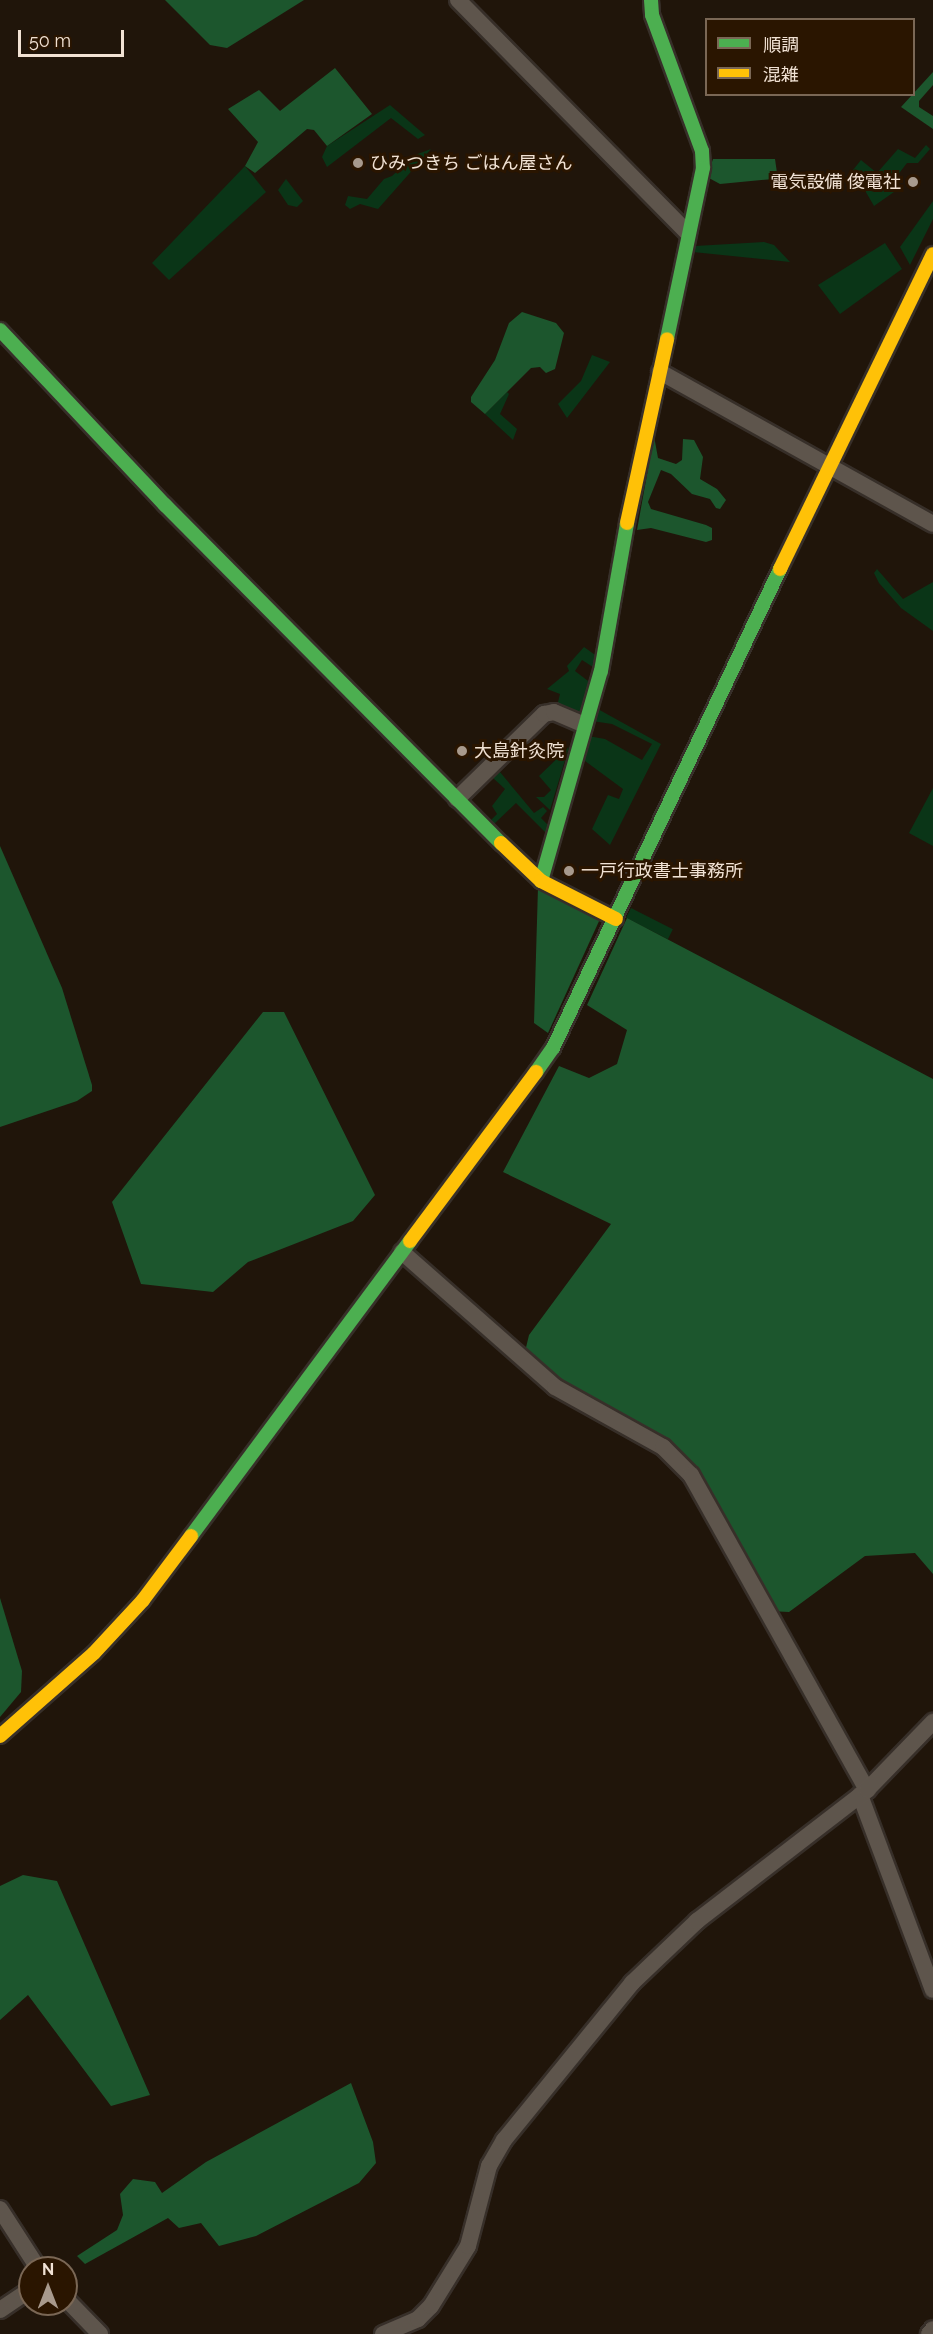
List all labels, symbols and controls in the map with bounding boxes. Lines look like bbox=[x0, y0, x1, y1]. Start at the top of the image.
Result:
scale bar bbox=[21, 18, 128, 56]
legend bbox=[705, 18, 915, 96]
text: 50 m bbox=[29, 30, 71, 51]
text: 順調 bbox=[763, 34, 799, 55]
text: 混雑 bbox=[763, 64, 799, 85]
place label: ひみつきち ごはん屋さん bbox=[370, 152, 573, 174]
marker: ひみつきち ごはん屋さん bbox=[351, 156, 365, 170]
place label: 電気設備 俊電社 bbox=[770, 171, 901, 193]
marker: 電気設備 俊電社 bbox=[906, 175, 920, 189]
place label: 大島針灸院 bbox=[474, 740, 564, 762]
marker: 大島針灸院 bbox=[455, 744, 469, 758]
place label: 一戸行政書士事務所 bbox=[581, 860, 743, 882]
marker: 一戸行政書士事務所 bbox=[562, 864, 576, 878]
north arrow bbox=[18, 2256, 78, 2316]
text: N bbox=[42, 2260, 54, 2279]

